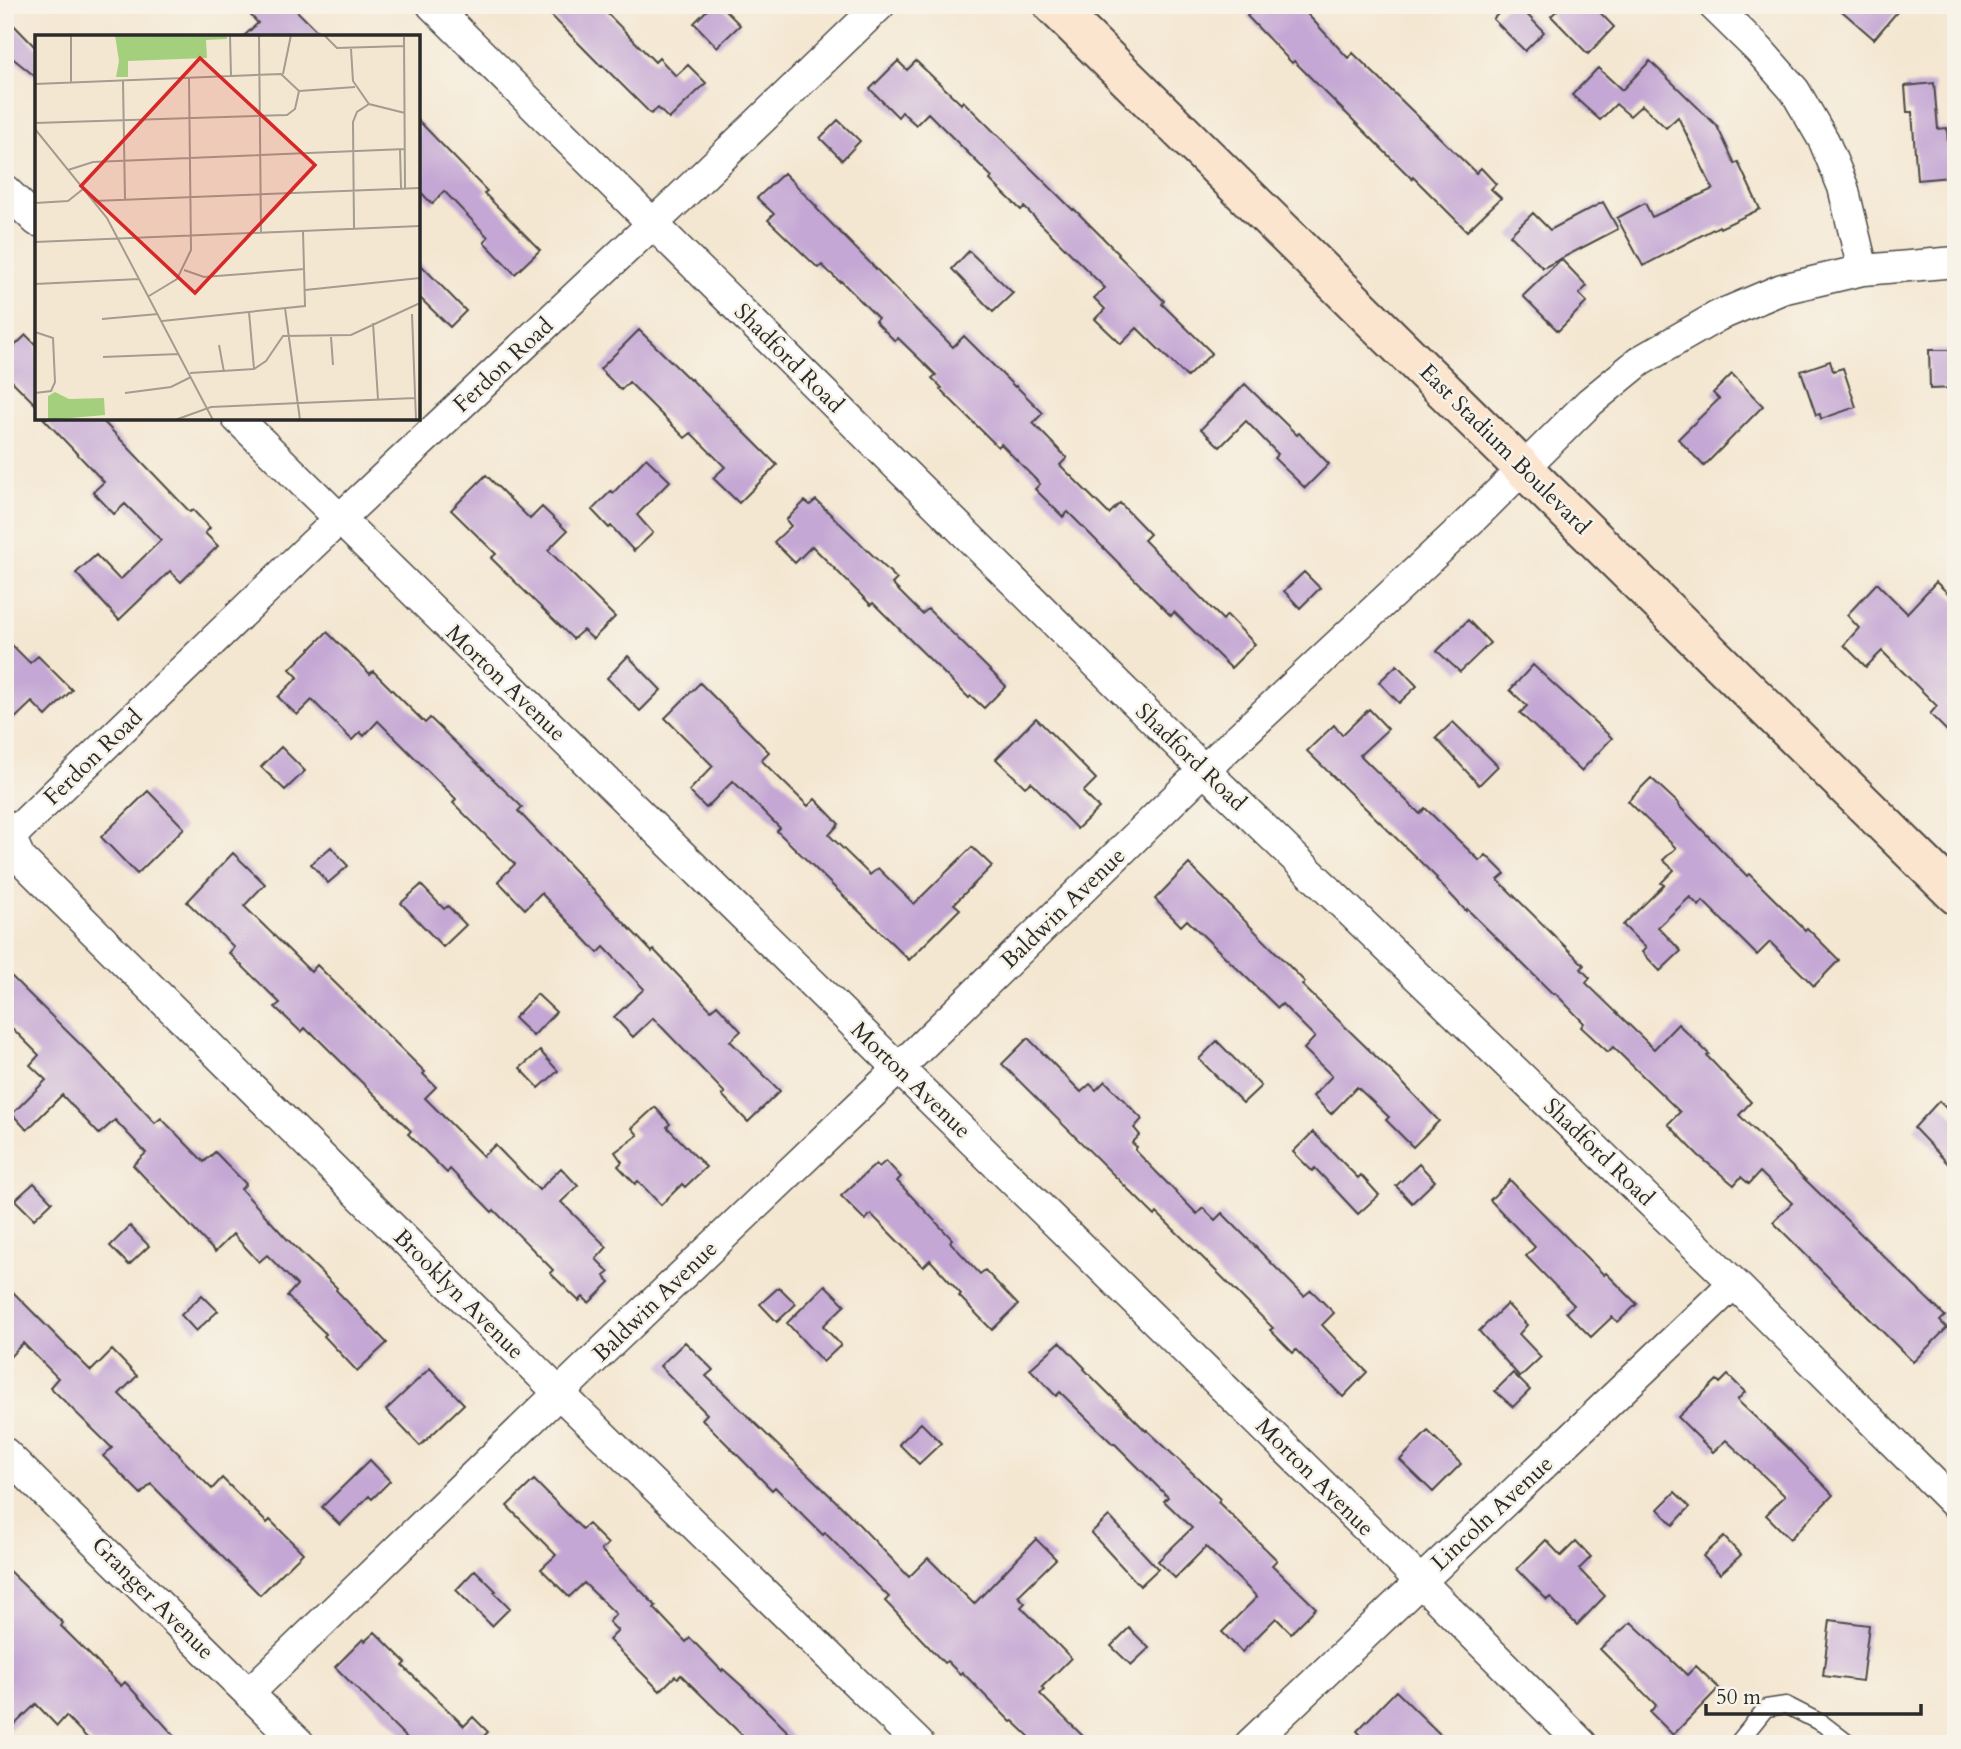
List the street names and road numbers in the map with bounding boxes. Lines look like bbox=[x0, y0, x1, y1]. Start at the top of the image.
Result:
street label: Shadford Road bbox=[727, 296, 851, 420]
street label: Ferdon Road bbox=[446, 310, 560, 419]
street label: East Stadium Boulevard bbox=[1413, 357, 1598, 542]
street label: Morton Avenue bbox=[439, 618, 573, 748]
street label: Shadford Road bbox=[1129, 696, 1254, 818]
street label: Ferdon Road bbox=[37, 701, 150, 812]
street label: Baldwin Avenue bbox=[994, 840, 1132, 976]
street label: Morton Avenue bbox=[844, 1015, 978, 1145]
street label: Shadford Road bbox=[1537, 1091, 1662, 1213]
street label: Brooklyn Avenue bbox=[387, 1222, 531, 1366]
street label: Baldwin Avenue bbox=[586, 1233, 724, 1369]
street label: Morton Avenue bbox=[1249, 1411, 1381, 1543]
street label: Lincoln Avenue bbox=[1424, 1448, 1560, 1578]
street label: Granger Avenue bbox=[85, 1530, 221, 1666]

